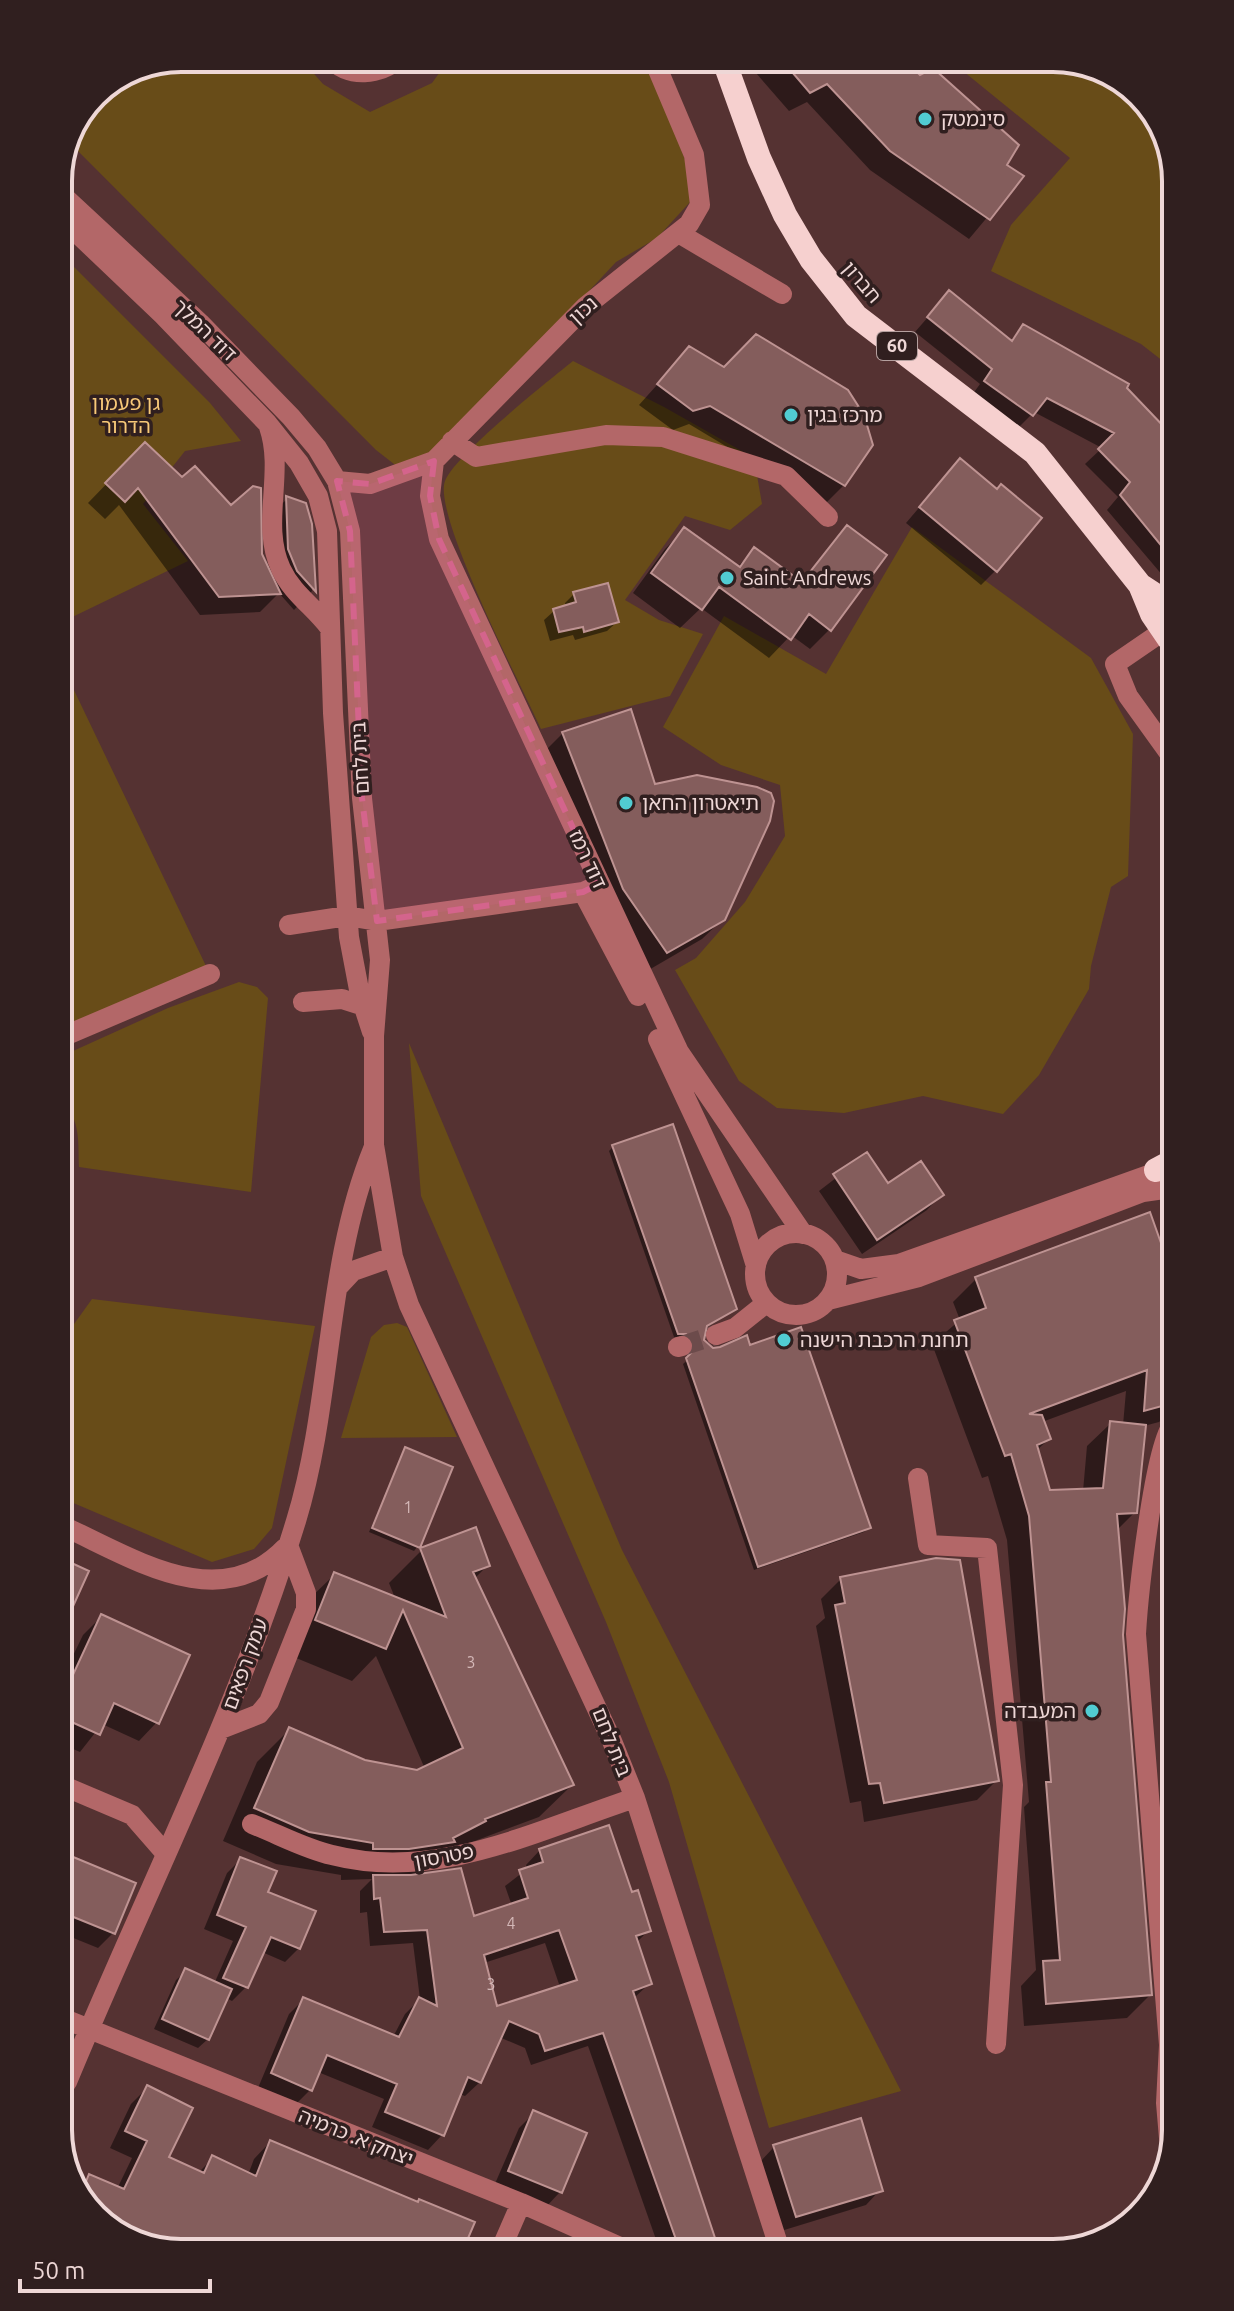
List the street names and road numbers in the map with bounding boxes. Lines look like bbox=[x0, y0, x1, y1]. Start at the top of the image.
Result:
street label: חברון bbox=[838, 256, 887, 307]
street label: נכון bbox=[564, 291, 602, 328]
street label: דוד המלך bbox=[169, 294, 242, 365]
road number: 60 bbox=[877, 332, 917, 360]
street label: בית לחם bbox=[346, 721, 373, 795]
street label: דוד רמז bbox=[565, 826, 612, 892]
street label: עמק רפאים bbox=[217, 1615, 272, 1713]
street label: בית לחם bbox=[588, 1704, 637, 1780]
street label: פטרסון bbox=[412, 1839, 476, 1872]
street label: יצחק א. כרמיה bbox=[296, 2103, 417, 2170]

